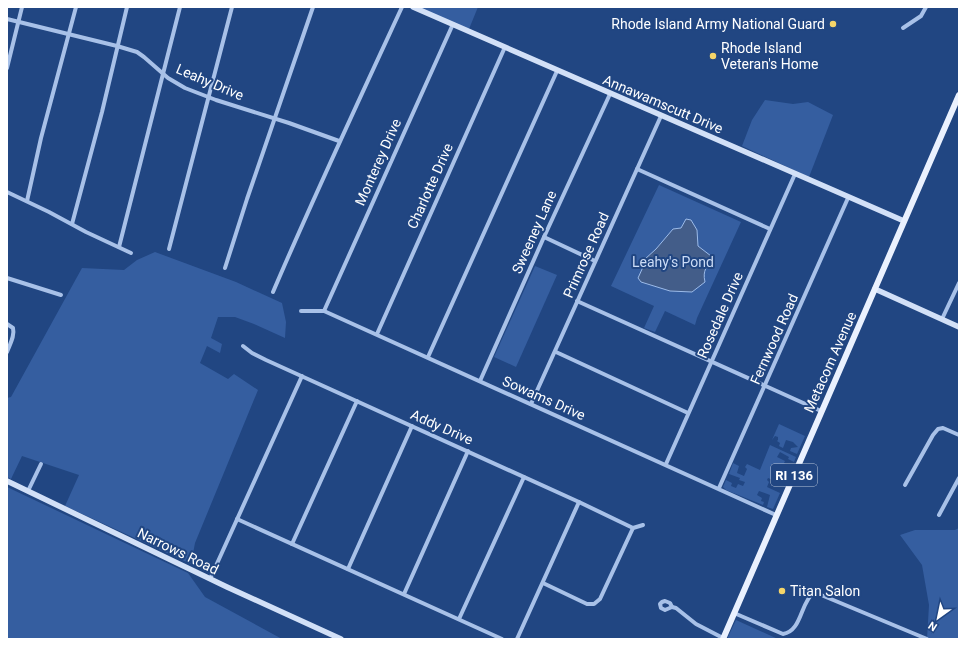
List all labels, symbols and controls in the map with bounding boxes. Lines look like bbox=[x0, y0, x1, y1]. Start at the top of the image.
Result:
place label: Rhode Island Army National Guard bbox=[611, 16, 825, 32]
marker: Rhode Island Army National Guard bbox=[828, 19, 838, 29]
place label: Rhode Island Veteran's Home bbox=[721, 40, 818, 72]
marker: Rhode Island Veteran's Home bbox=[708, 51, 718, 61]
street label: Leahy Drive bbox=[174, 61, 246, 103]
street label: Annawamscutt Drive bbox=[601, 71, 725, 137]
street label: Monterey Drive bbox=[352, 116, 404, 208]
street label: Charlotte Drive bbox=[404, 141, 456, 231]
street label: Sweeney Lane bbox=[509, 188, 559, 276]
street label: Primrose Road bbox=[560, 210, 612, 300]
park label: Leahy's Pond bbox=[632, 254, 714, 270]
street label: Rosedale Drive bbox=[694, 269, 746, 361]
street label: Fernwood Road bbox=[747, 291, 801, 387]
street label: Metacom Avenue bbox=[801, 309, 859, 415]
street label: Sowams Drive bbox=[500, 373, 588, 423]
street label: Addy Drive bbox=[408, 406, 476, 448]
road number: RI 136 bbox=[771, 464, 817, 486]
street label: Narrows Road bbox=[135, 524, 221, 578]
place label: Titan Salon bbox=[790, 583, 860, 599]
marker: Titan Salon bbox=[777, 586, 787, 596]
north arrow bbox=[918, 598, 958, 638]
text: N bbox=[926, 618, 940, 634]

